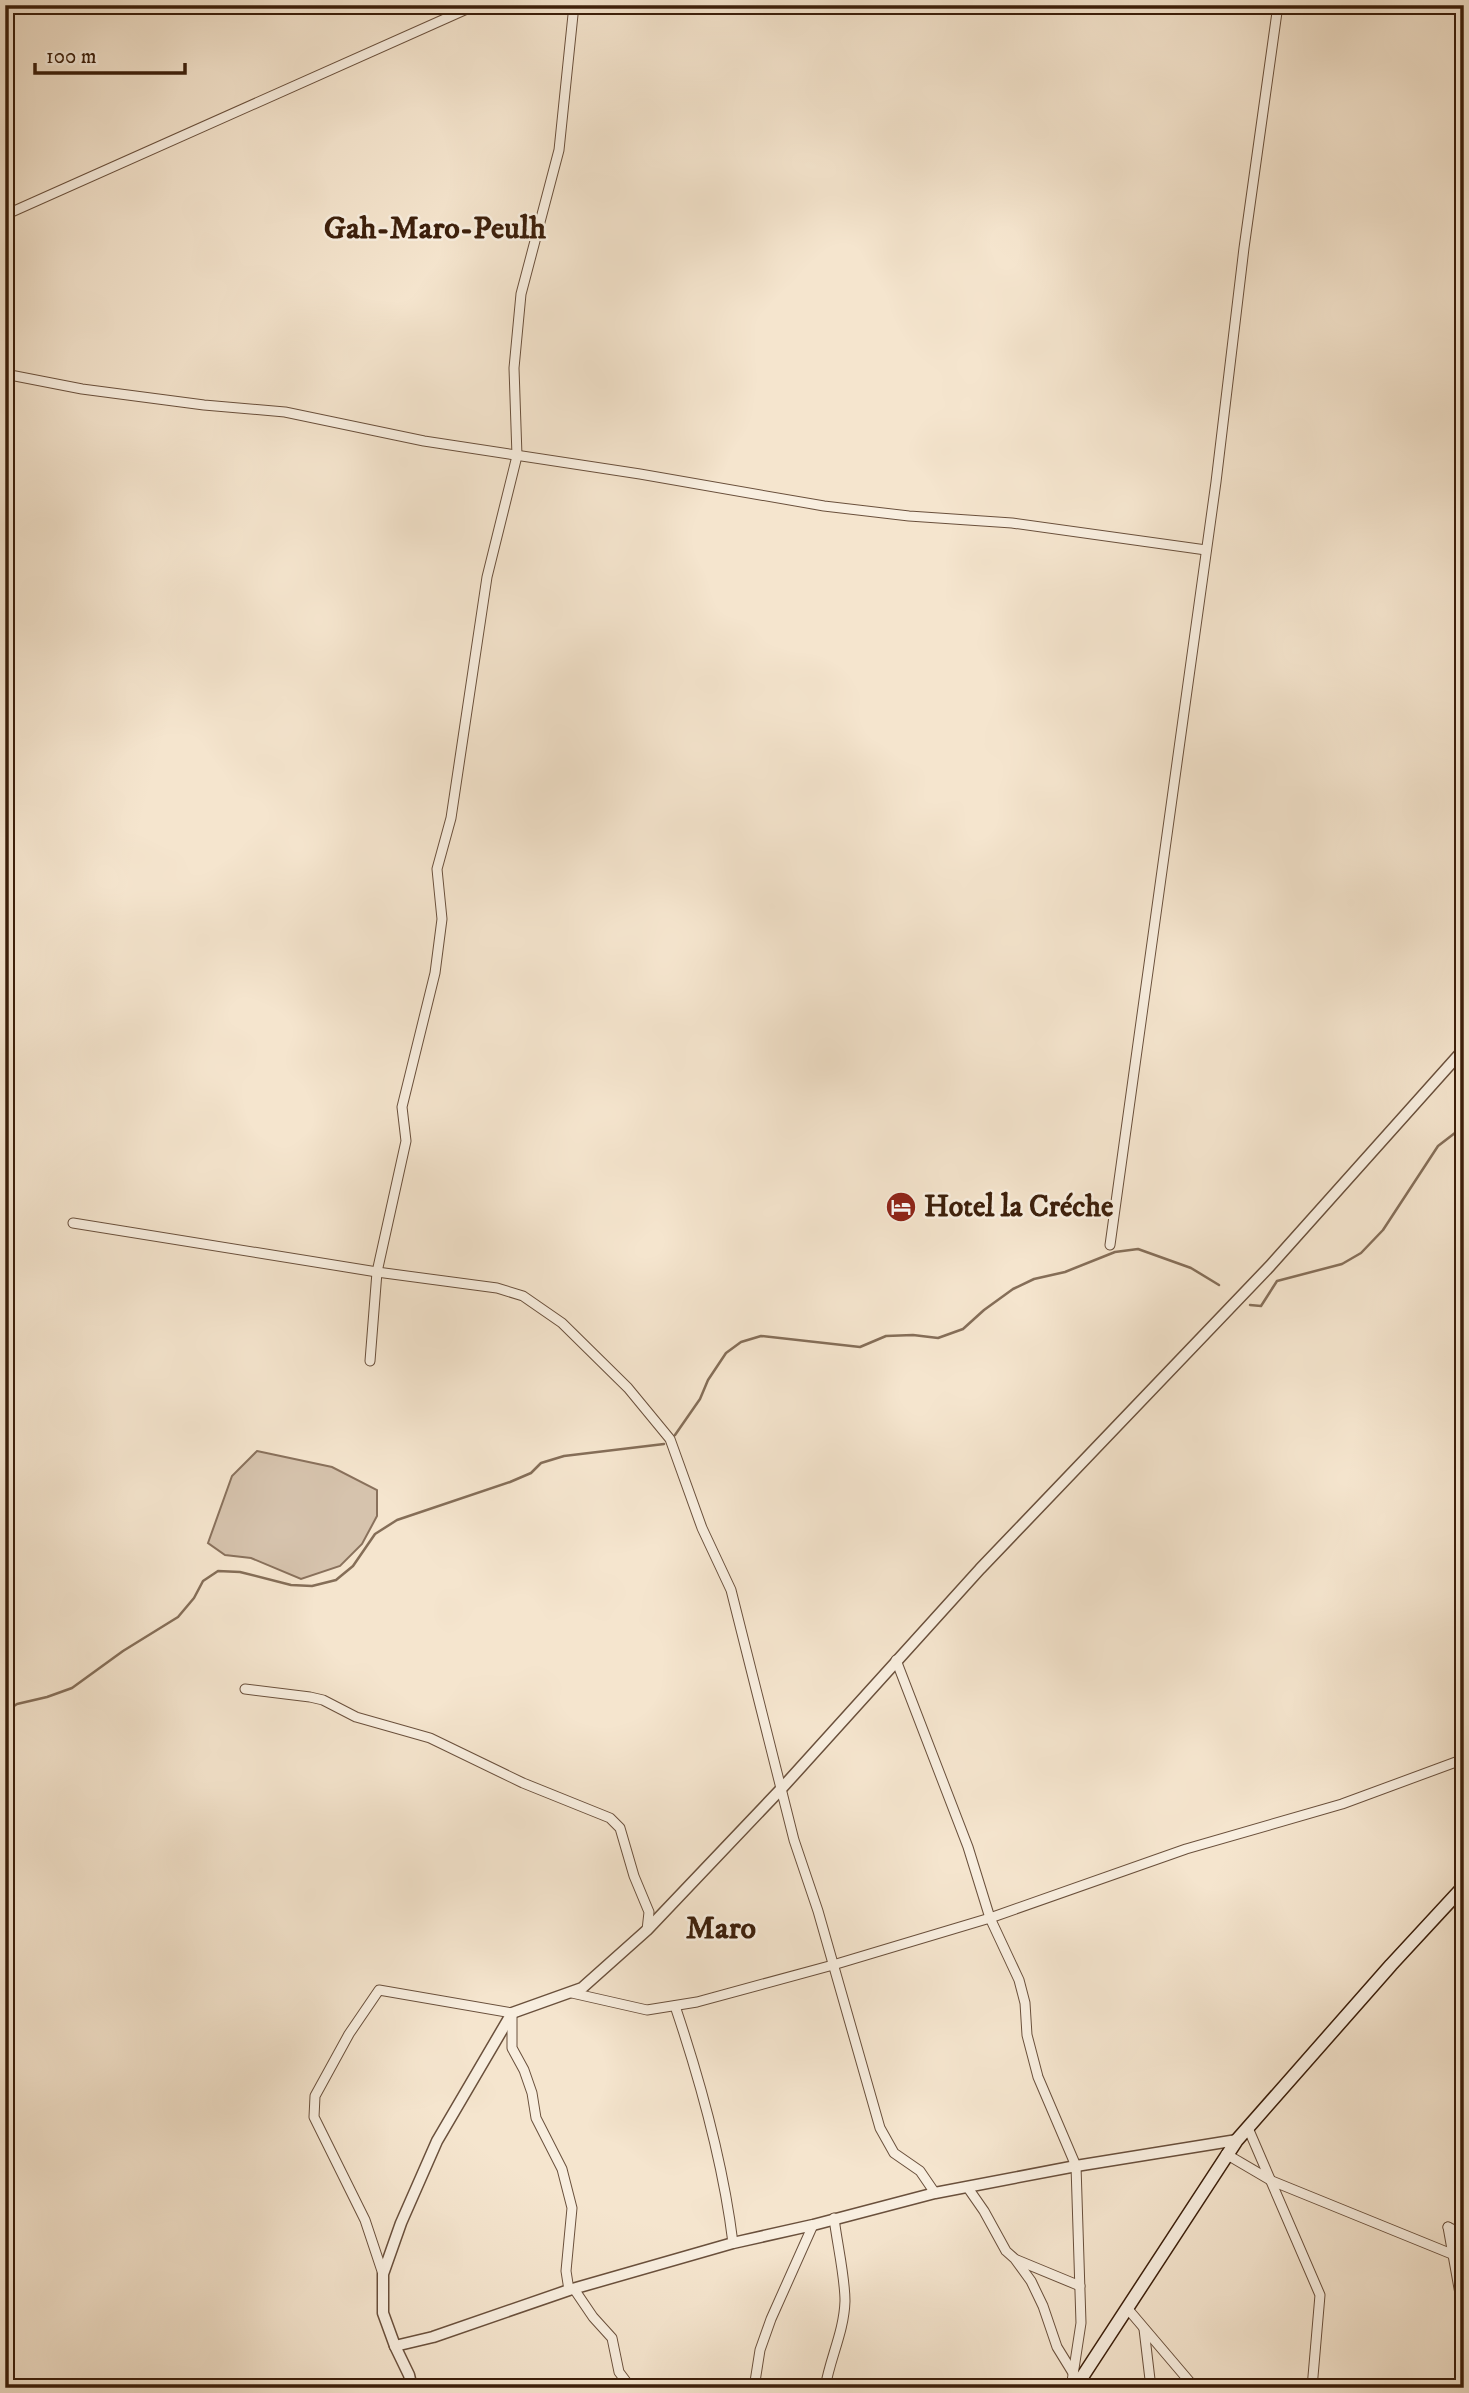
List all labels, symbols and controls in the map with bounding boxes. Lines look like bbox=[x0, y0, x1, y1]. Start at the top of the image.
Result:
scale bar bbox=[35, 32, 186, 76]
text: 100 m bbox=[46, 44, 97, 70]
district label: Gah-Maro-Peulh bbox=[324, 209, 546, 249]
place label: Hotel la Créche bbox=[924, 1189, 1114, 1226]
hotel icon: Hotel la Créche bbox=[884, 1190, 918, 1224]
district label: Maro bbox=[686, 1909, 756, 1949]

